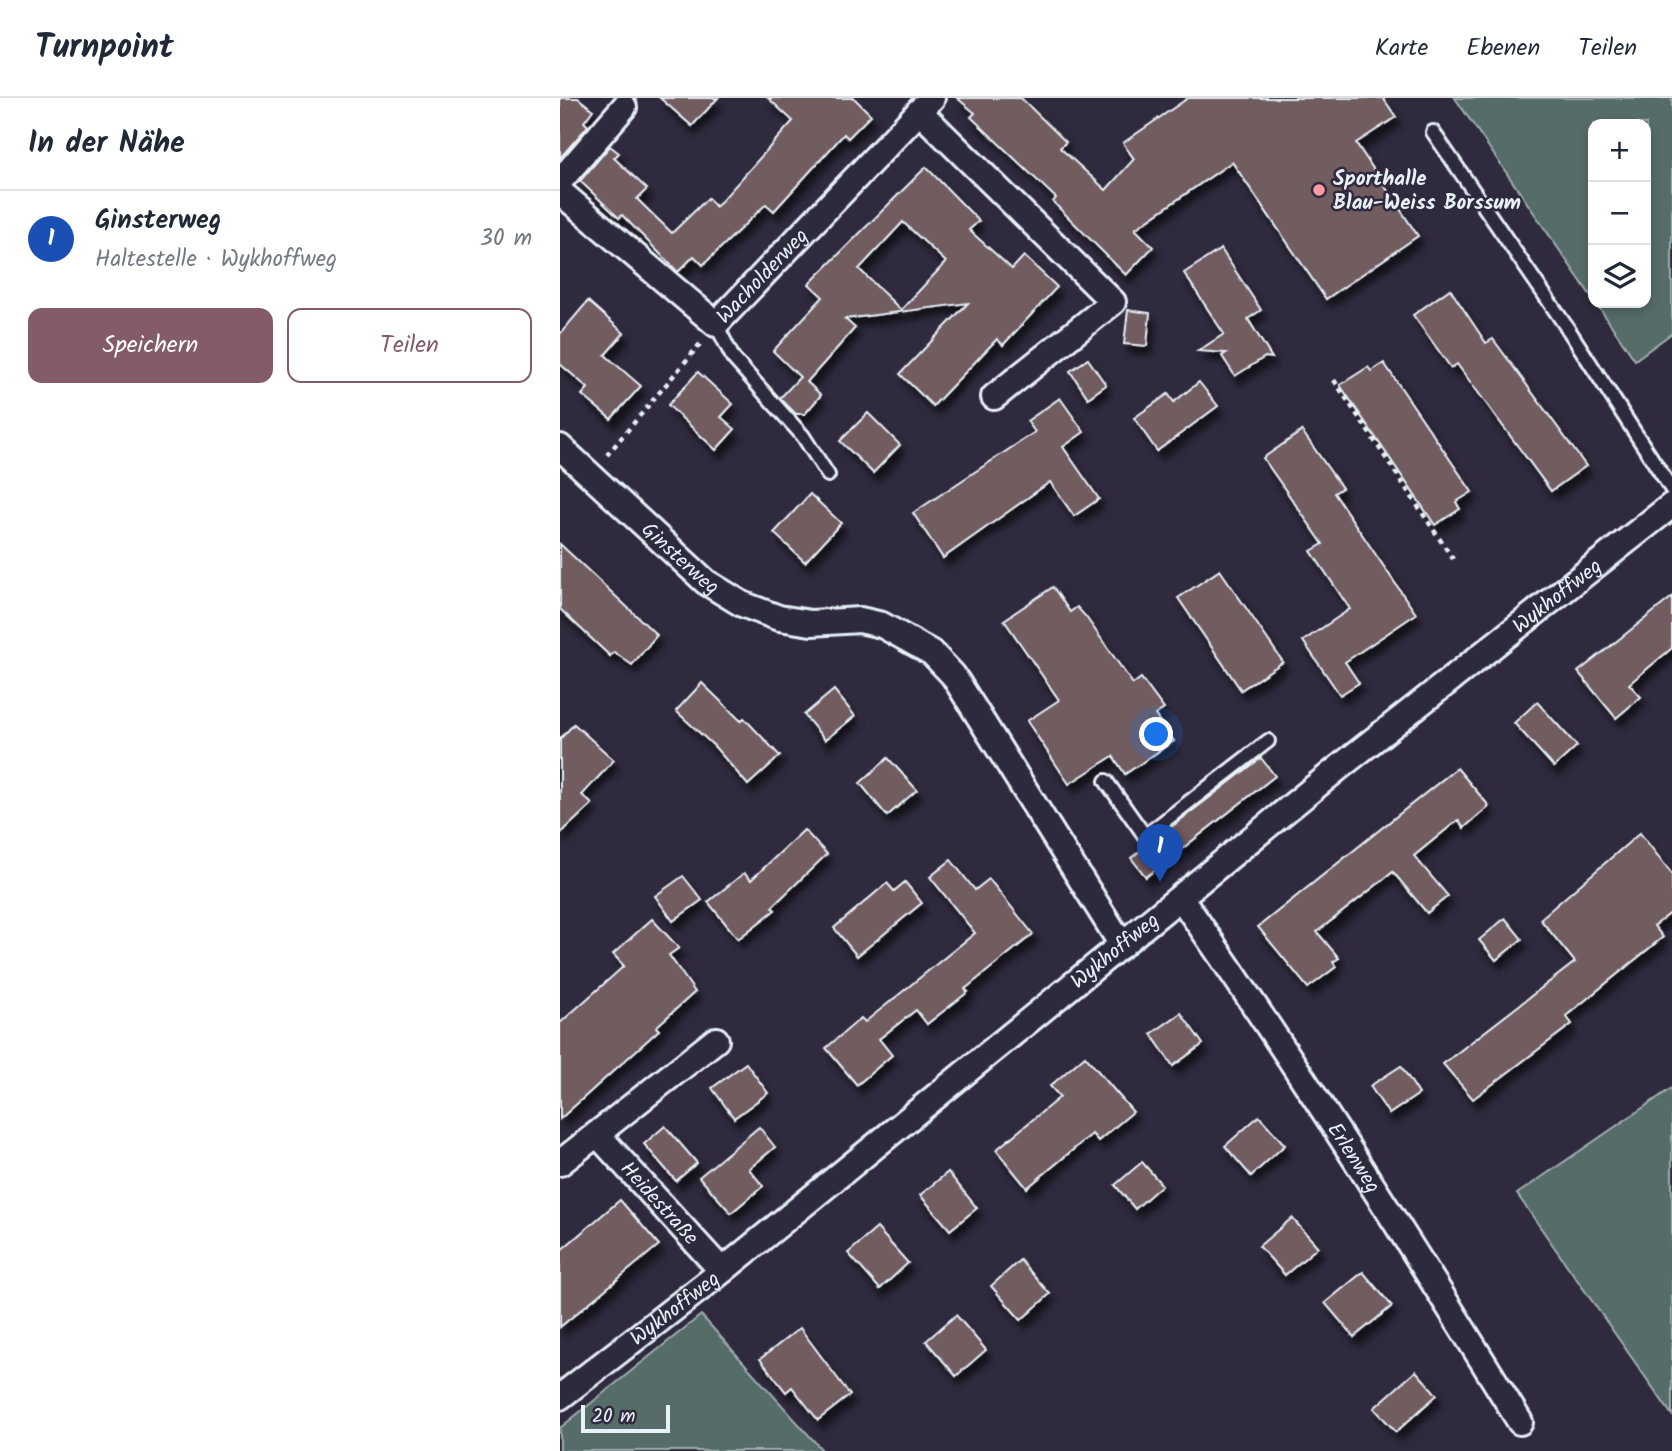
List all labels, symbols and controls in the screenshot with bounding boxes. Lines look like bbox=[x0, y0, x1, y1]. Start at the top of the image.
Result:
text: Turnpoint bbox=[35, 22, 174, 75]
text: Karte bbox=[1375, 29, 1428, 68]
text: Ebenen bbox=[1466, 29, 1540, 68]
text: Teilen bbox=[1578, 29, 1637, 68]
map controls bbox=[1588, 119, 1651, 308]
button: + bbox=[1588, 119, 1651, 182]
text: In der Nähe bbox=[28, 120, 185, 168]
place label: Sporthalle Blau-Weiss Borssum bbox=[1333, 163, 1521, 220]
marker: Sporthalle Blau-Weiss Borssum bbox=[1311, 182, 1327, 198]
button: − bbox=[1588, 182, 1651, 245]
text: Ginsterweg bbox=[95, 200, 221, 242]
text: 1 bbox=[48, 221, 54, 257]
text: 30 m bbox=[480, 221, 532, 257]
street label: Wacholderweg bbox=[709, 221, 817, 332]
text: Haltestelle · Wykhoffweg bbox=[95, 242, 337, 278]
button: layers bbox=[1588, 245, 1651, 308]
button: Speichern bbox=[28, 308, 273, 383]
button: Teilen bbox=[287, 308, 532, 383]
street label: Ginsterweg bbox=[633, 515, 725, 604]
street label: Wykhoffweg bbox=[1506, 551, 1610, 643]
your location bbox=[1139, 717, 1173, 751]
pin: 1 bbox=[1137, 824, 1183, 882]
street label: Wykhoffweg bbox=[1064, 905, 1167, 998]
street label: Erlenweg bbox=[1318, 1116, 1388, 1200]
street label: Heidestraße bbox=[611, 1154, 706, 1254]
street label: Wykhoffweg bbox=[623, 1264, 728, 1355]
scale bar bbox=[581, 1402, 670, 1434]
text: 20 m bbox=[592, 1402, 635, 1432]

